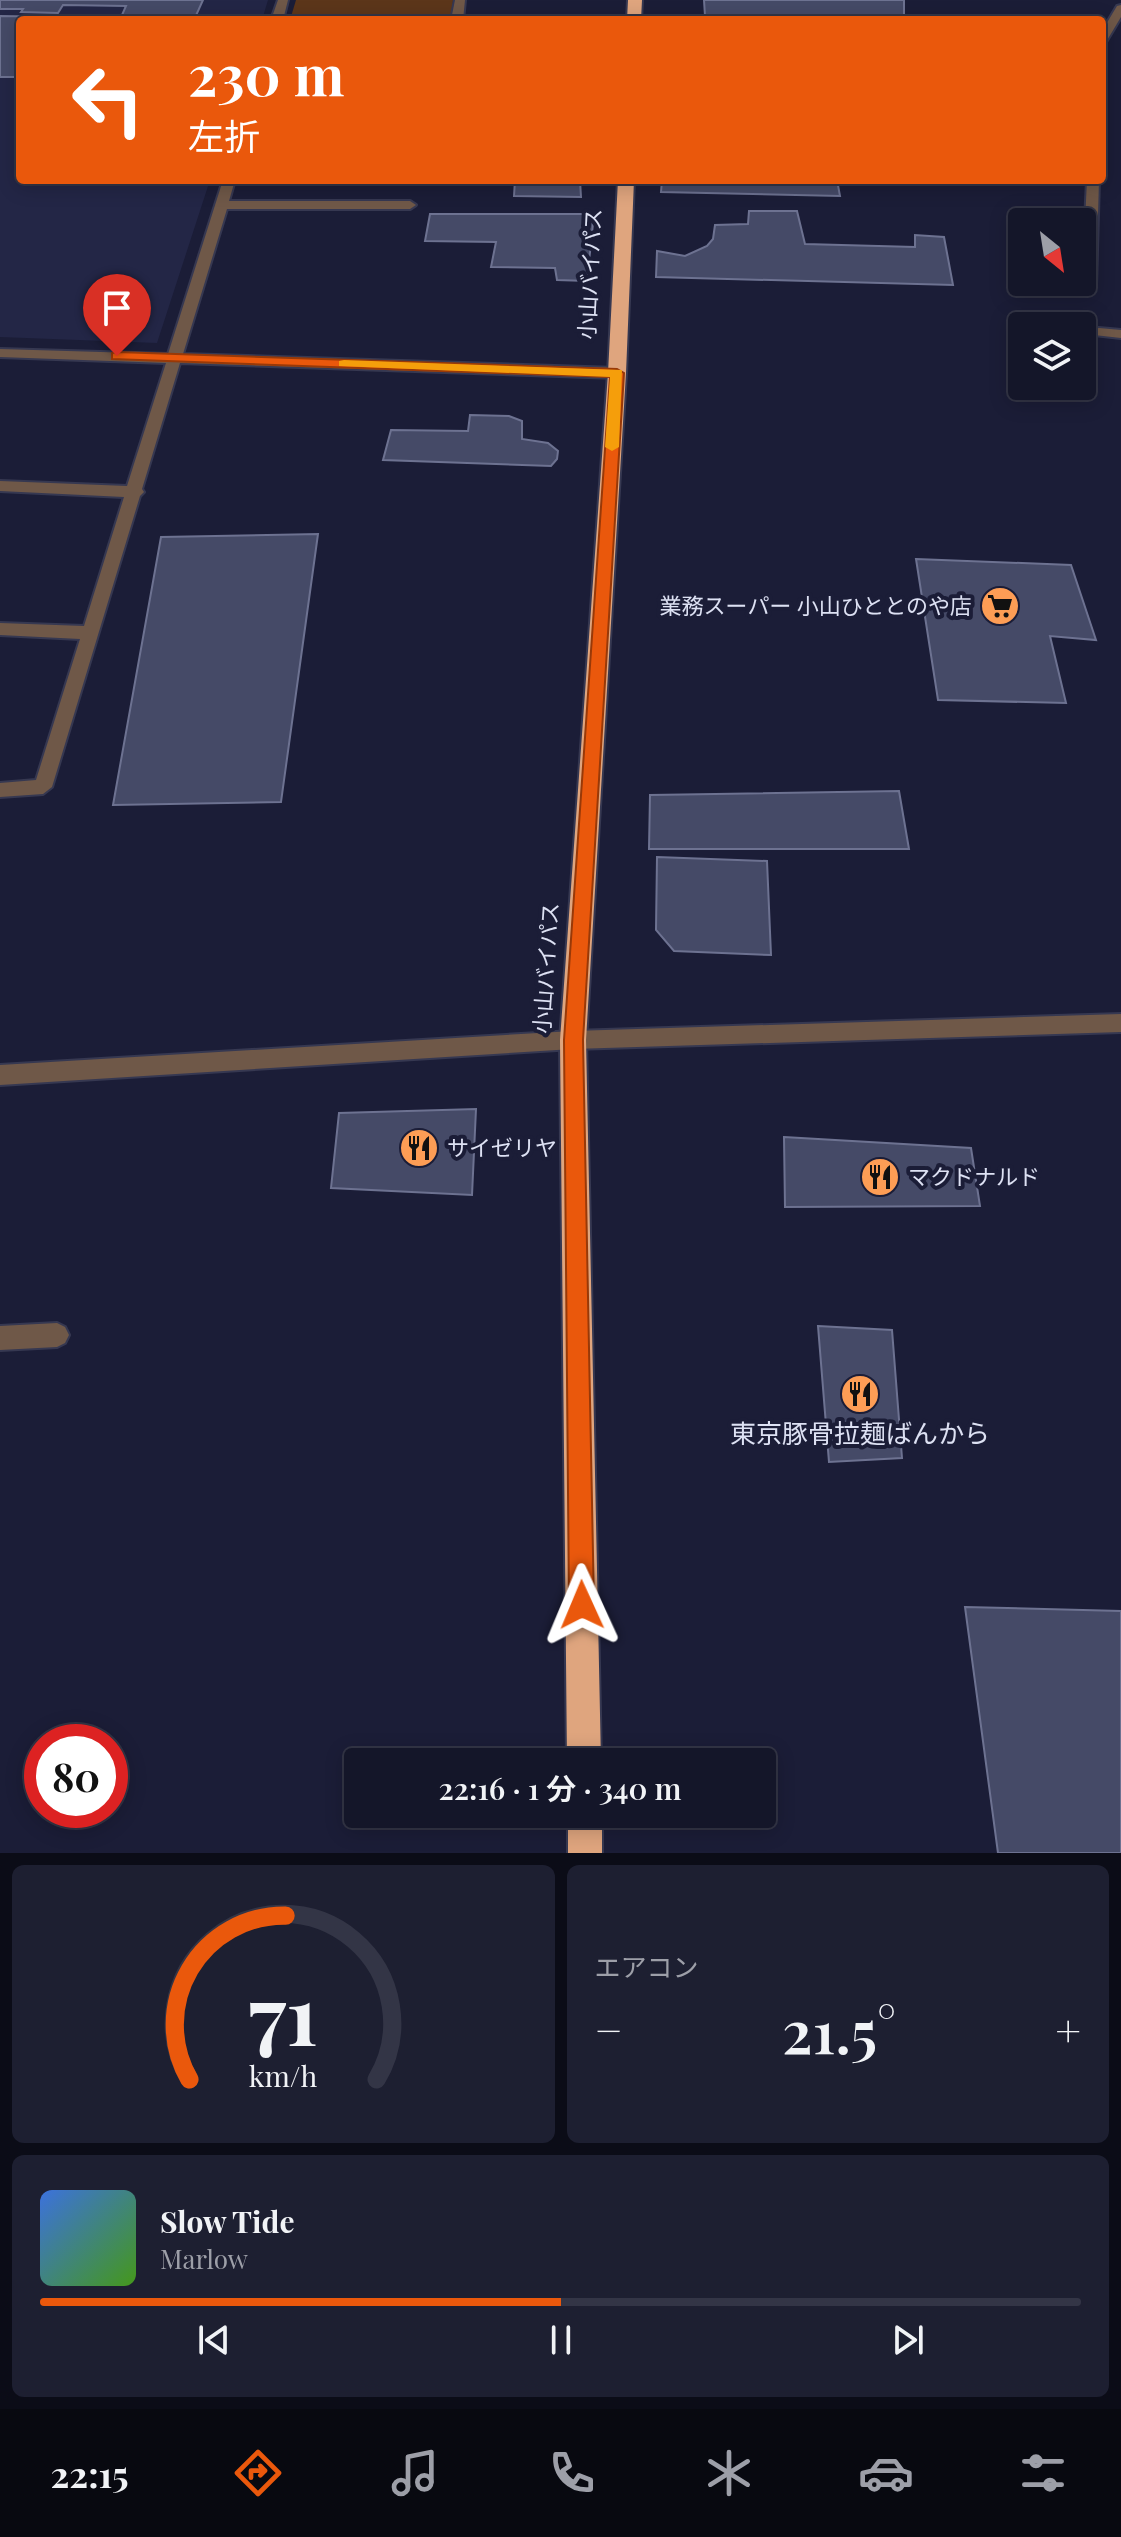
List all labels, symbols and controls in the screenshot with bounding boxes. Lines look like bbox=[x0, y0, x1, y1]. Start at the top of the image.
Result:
text: 230 m bbox=[188, 36, 344, 111]
icon: left bbox=[56, 48, 160, 152]
text: 左折 bbox=[188, 111, 260, 159]
street label: 小山バイパス bbox=[571, 207, 607, 340]
north arrow bbox=[1008, 208, 1096, 296]
map controls bbox=[1008, 208, 1096, 400]
pin bbox=[83, 274, 151, 356]
icon: arrive bbox=[95, 286, 139, 330]
button: layers bbox=[1008, 312, 1096, 400]
supermarket icon: 業務スーパー 小山ひととのや店 bbox=[979, 585, 1021, 627]
place label: 業務スーパー 小山ひととのや店 bbox=[660, 590, 972, 620]
street label: 小山バイパス bbox=[525, 901, 565, 1035]
restaurant icon: サイゼリヤ bbox=[398, 1127, 440, 1169]
place label: サイゼリヤ bbox=[447, 1132, 557, 1162]
restaurant icon: マクドナルド bbox=[859, 1156, 901, 1198]
place label: マクドナルド bbox=[908, 1161, 1040, 1191]
restaurant icon: 東京豚骨拉麺ばんから bbox=[839, 1373, 881, 1415]
place label: 東京豚骨拉麺ばんから bbox=[730, 1415, 990, 1450]
position arrow bbox=[540, 1563, 624, 1647]
speed limit sign: 80 bbox=[24, 1724, 128, 1828]
text: 22:16 · 1 分 · 340 m bbox=[438, 1768, 682, 1808]
text: エアコン bbox=[595, 1949, 699, 1984]
text: 71 bbox=[248, 1956, 318, 2067]
text: 21.5° bbox=[782, 1989, 896, 2069]
text: − bbox=[595, 1999, 623, 2058]
text: + bbox=[1055, 1999, 1081, 2058]
text: km/h bbox=[249, 2056, 318, 2094]
text: Slow Tide bbox=[160, 2201, 295, 2241]
text: Marlow bbox=[160, 2241, 248, 2276]
icon: previous bbox=[192, 2318, 236, 2362]
icon: pause bbox=[539, 2318, 583, 2362]
icon: next bbox=[886, 2318, 930, 2362]
icon: directions bbox=[230, 2445, 286, 2501]
icon: music bbox=[387, 2445, 443, 2501]
icon: phone bbox=[544, 2445, 600, 2501]
icon: climate bbox=[701, 2445, 757, 2501]
icon: car bbox=[858, 2445, 914, 2501]
icon: filters bbox=[1015, 2445, 1071, 2501]
text: 22:15 bbox=[51, 2449, 129, 2497]

